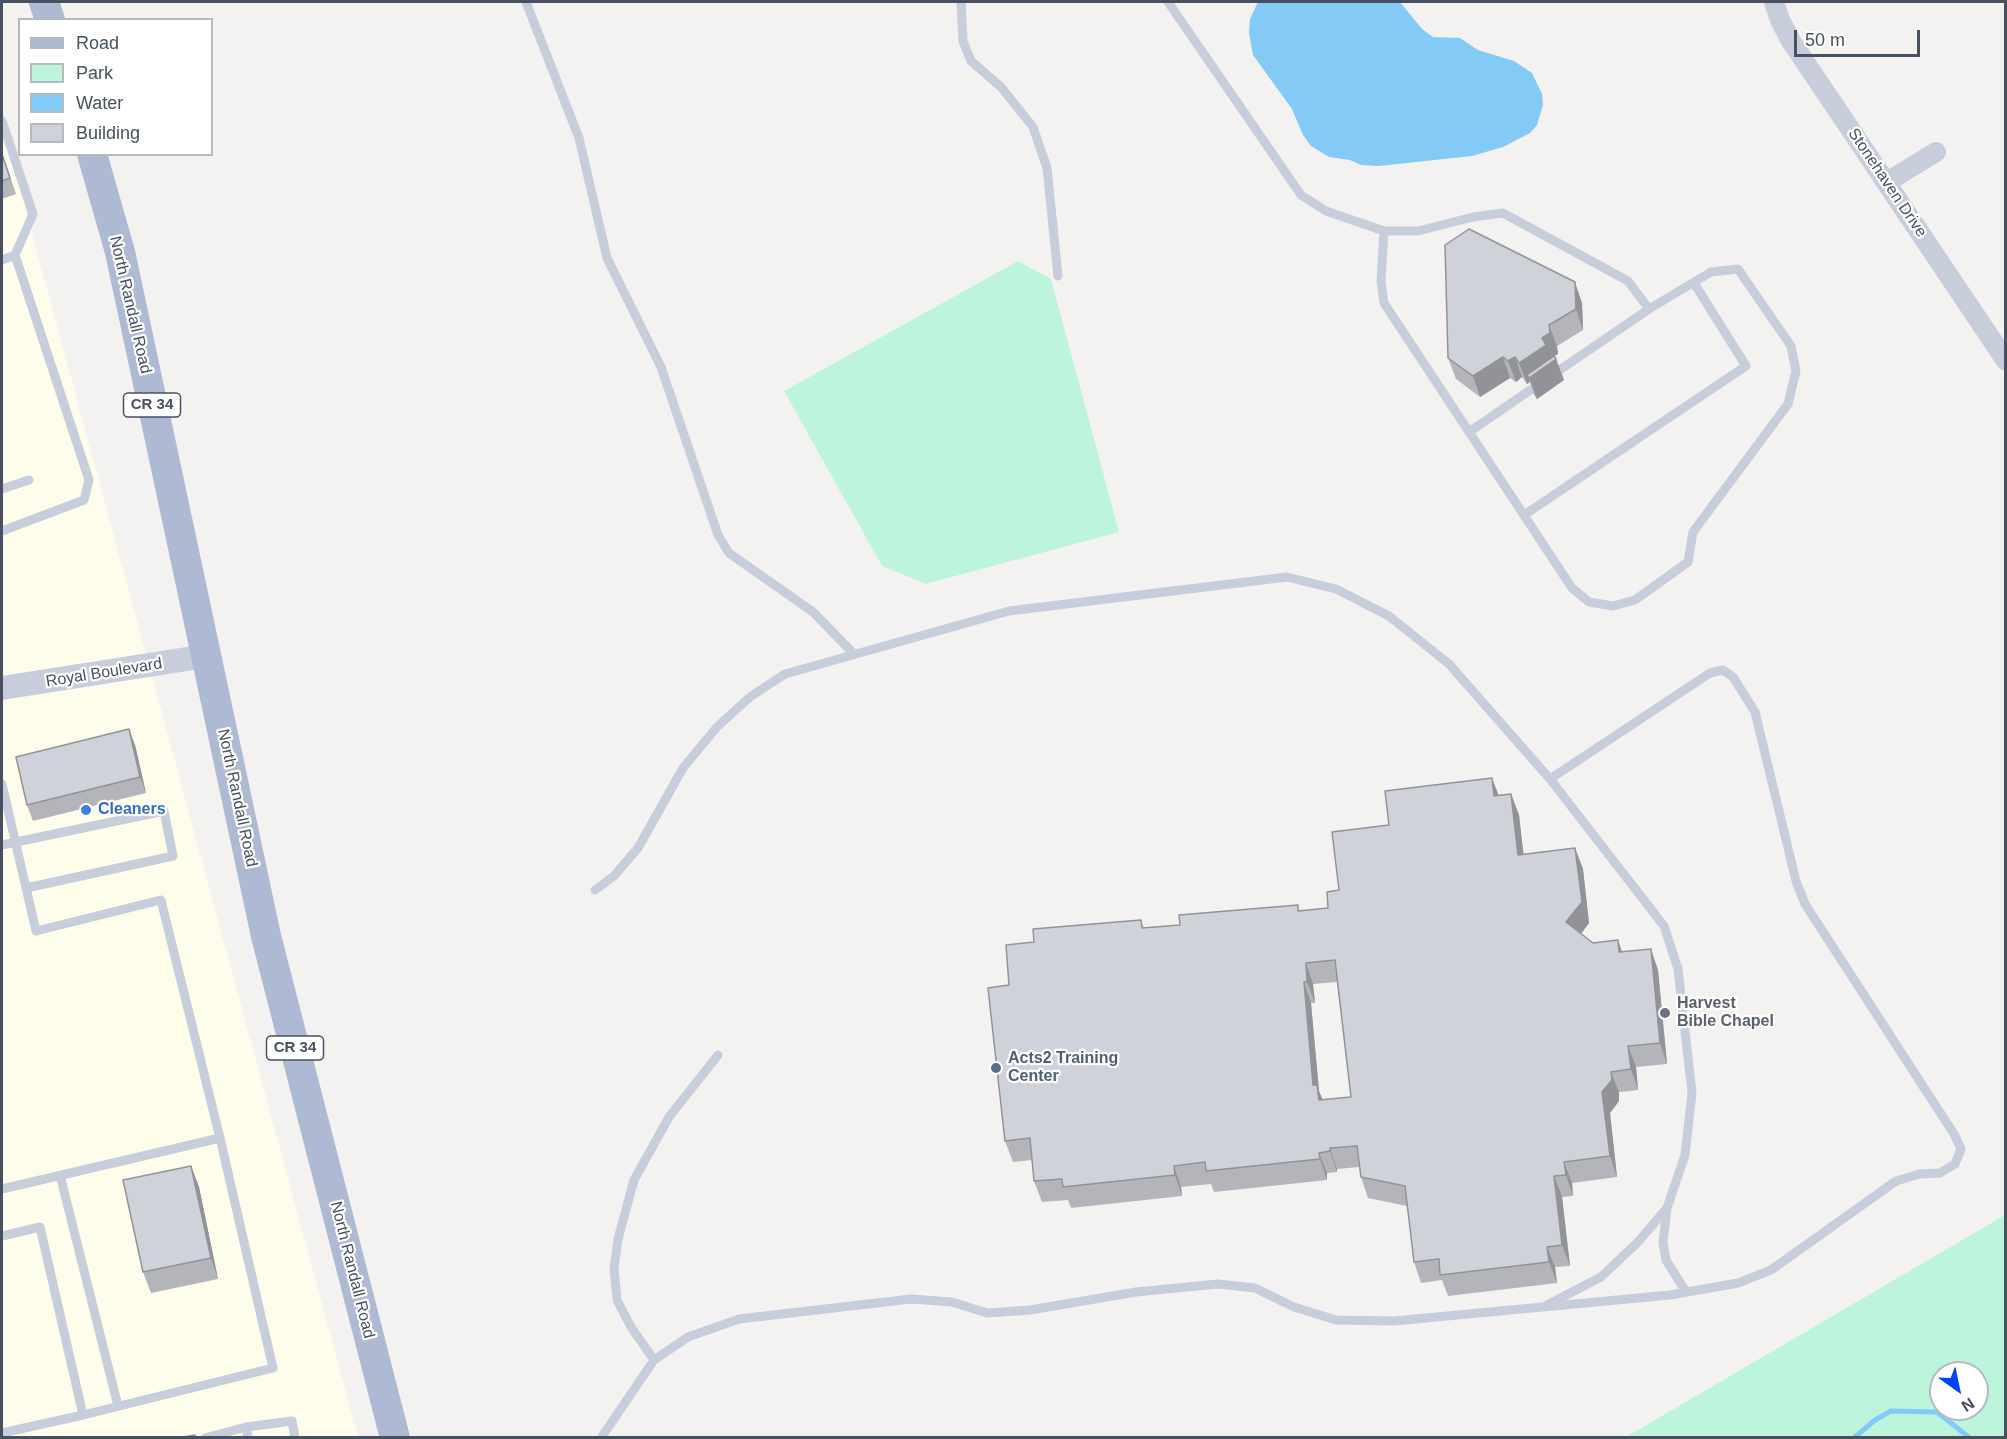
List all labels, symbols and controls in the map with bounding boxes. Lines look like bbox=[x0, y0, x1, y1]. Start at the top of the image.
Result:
legend bbox=[18, 18, 213, 156]
scale bar bbox=[1797, 18, 1923, 56]
text: 50 m bbox=[1805, 30, 1845, 50]
text: Road bbox=[76, 33, 119, 53]
text: Park bbox=[76, 63, 113, 83]
text: Water bbox=[76, 93, 123, 113]
text: Building bbox=[76, 123, 140, 143]
street label: Stonehaven Drive bbox=[1843, 125, 1931, 241]
street label: North Randall Road bbox=[105, 234, 155, 376]
road number: CR 34 bbox=[124, 393, 180, 417]
street label: Royal Boulevard bbox=[45, 654, 163, 692]
street label: North Randall Road bbox=[213, 727, 261, 869]
place label: Cleaners bbox=[98, 800, 166, 820]
marker: Cleaners bbox=[79, 803, 93, 817]
place label: Harvest Bible Chapel bbox=[1677, 994, 1774, 1032]
marker: Harvest Bible Chapel bbox=[1658, 1006, 1672, 1020]
road number: CR 34 bbox=[266, 1036, 324, 1060]
place label: Acts2 Training Center bbox=[1008, 1049, 1118, 1087]
marker: Acts2 Training Center bbox=[989, 1061, 1003, 1075]
street label: North Randall Road bbox=[326, 1200, 378, 1340]
north arrow bbox=[1929, 1361, 1989, 1421]
text: N bbox=[1959, 1395, 1977, 1415]

